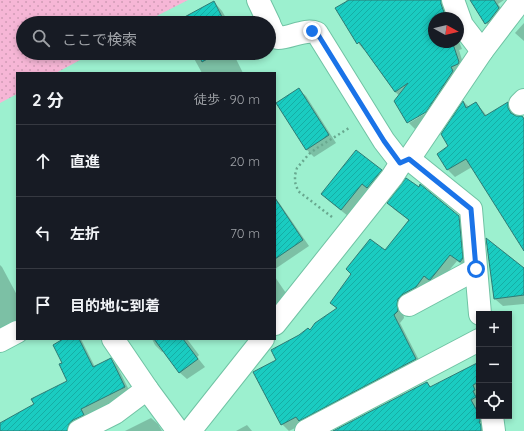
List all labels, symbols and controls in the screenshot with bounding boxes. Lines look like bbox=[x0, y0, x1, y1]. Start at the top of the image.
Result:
north arrow bbox=[428, 12, 464, 48]
search box bbox=[16, 16, 276, 60]
route end bbox=[303, 22, 321, 40]
icon: search bbox=[30, 27, 52, 49]
text: ここで検索 bbox=[62, 30, 137, 49]
text: 2 分 bbox=[32, 89, 63, 110]
text: 徒歩 · 90 m bbox=[194, 91, 260, 107]
icon: ahead bbox=[32, 150, 54, 172]
text: 直進 bbox=[70, 152, 100, 171]
text: 20 m bbox=[230, 153, 260, 169]
icon: left bbox=[32, 222, 54, 244]
text: 左折 bbox=[70, 224, 100, 243]
text: 70 m bbox=[230, 225, 260, 241]
route start bbox=[467, 260, 485, 278]
icon: arrive bbox=[32, 294, 54, 316]
text: 目的地に到着 bbox=[70, 296, 160, 315]
map controls bbox=[476, 311, 512, 419]
button: + bbox=[476, 311, 512, 347]
button: − bbox=[476, 347, 512, 383]
button: locate bbox=[476, 383, 512, 419]

